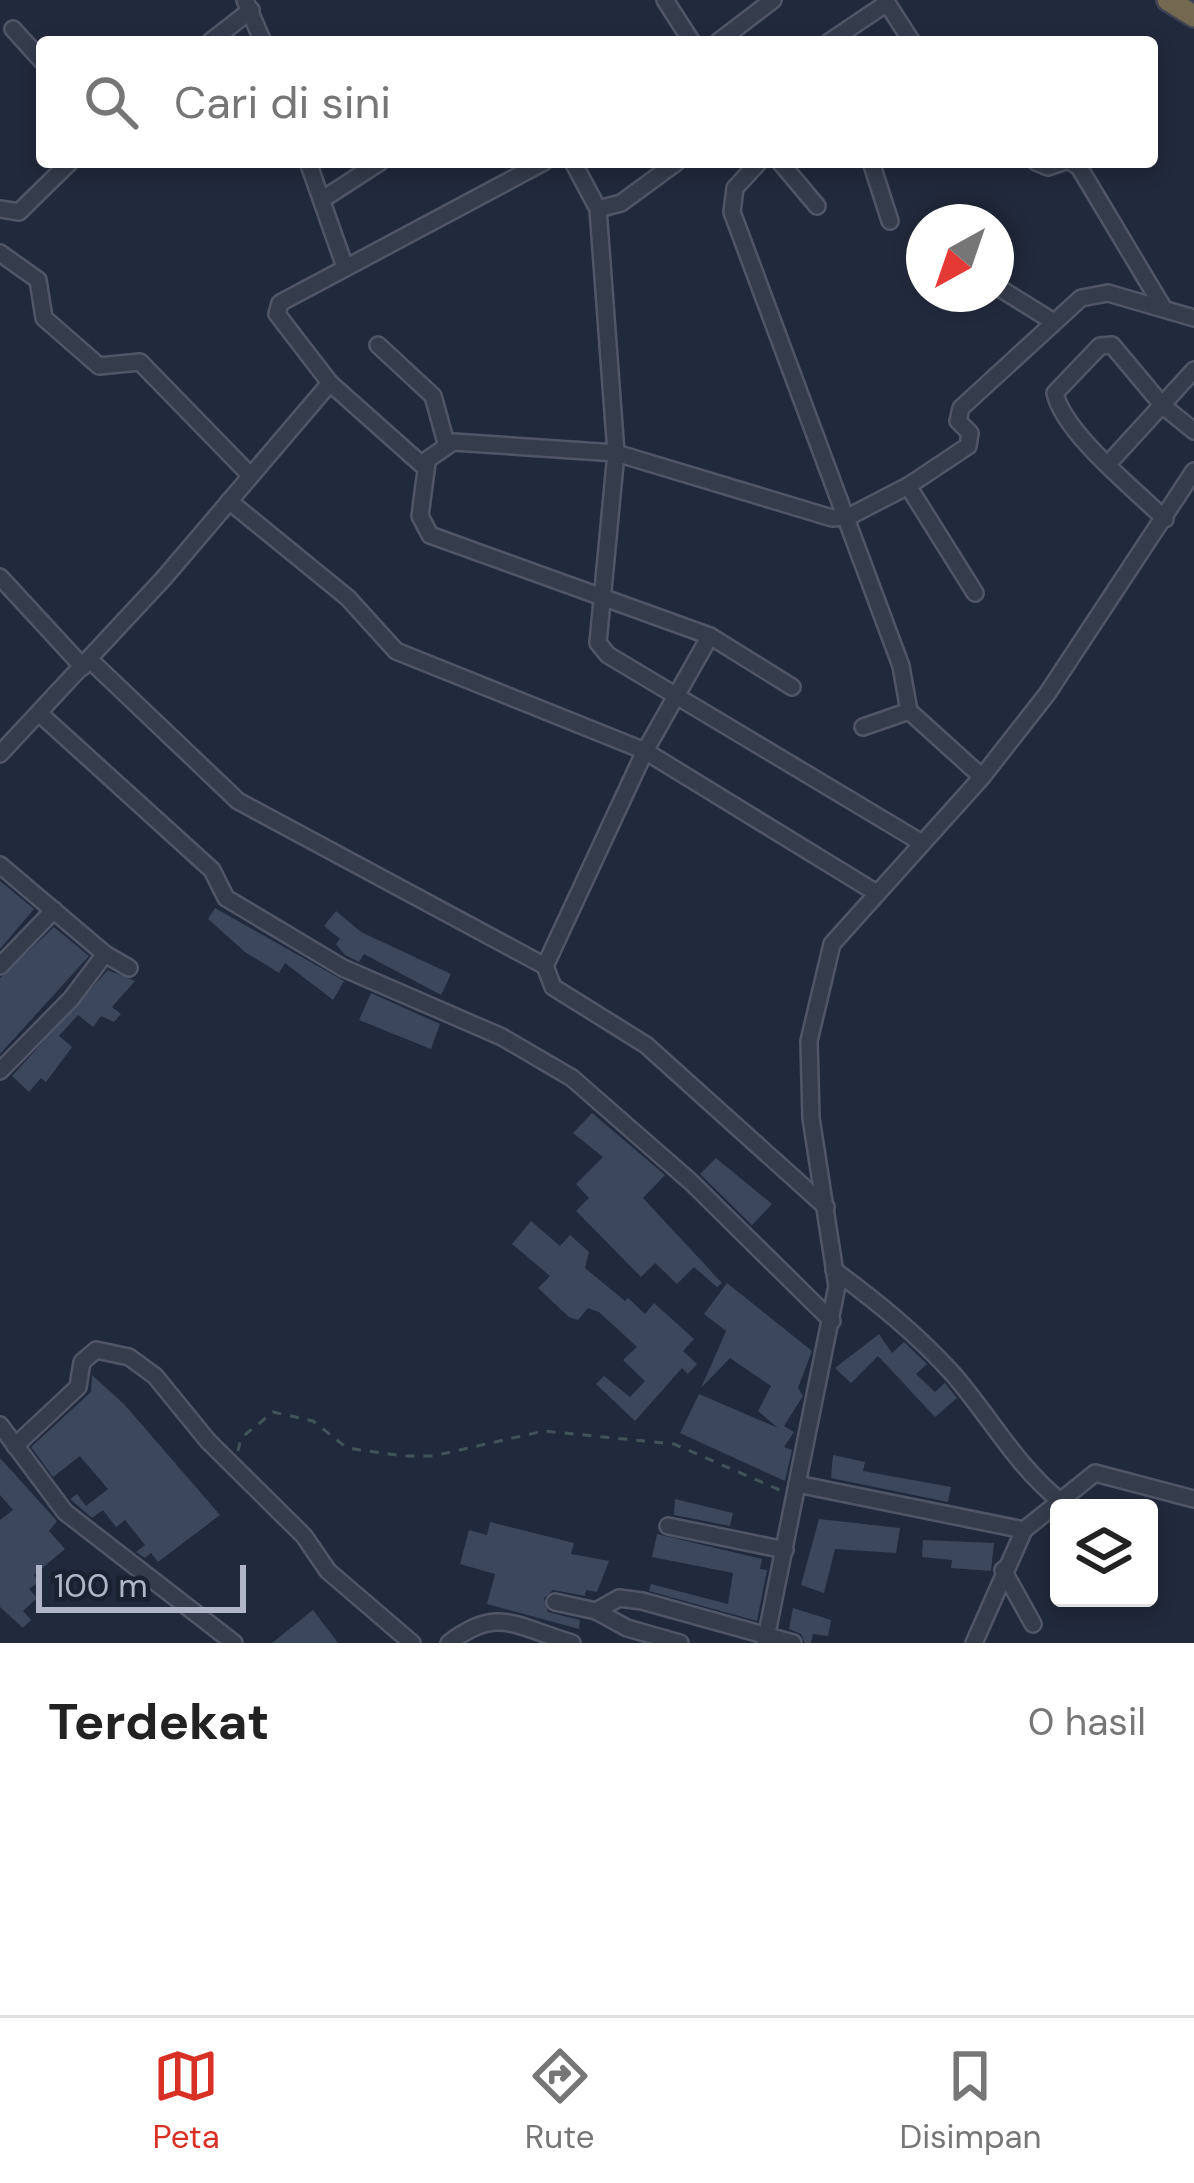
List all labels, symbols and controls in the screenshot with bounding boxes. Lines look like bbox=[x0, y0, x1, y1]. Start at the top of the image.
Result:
search box bbox=[36, 36, 1158, 168]
icon: search bbox=[78, 69, 144, 135]
text: Cari di sini bbox=[174, 73, 391, 132]
north arrow bbox=[906, 204, 1014, 312]
map controls bbox=[1050, 1499, 1158, 1607]
button: layers bbox=[1050, 1499, 1158, 1607]
scale bar bbox=[36, 1559, 246, 1612]
text: 100 m bbox=[54, 1564, 148, 1607]
text: Terdekat bbox=[48, 1688, 269, 1755]
text: 0 hasil bbox=[1028, 1696, 1146, 1747]
tab: Peta bbox=[152, 2043, 220, 2158]
tab: Rute bbox=[525, 2043, 594, 2158]
tab: Disimpan bbox=[899, 2043, 1042, 2158]

